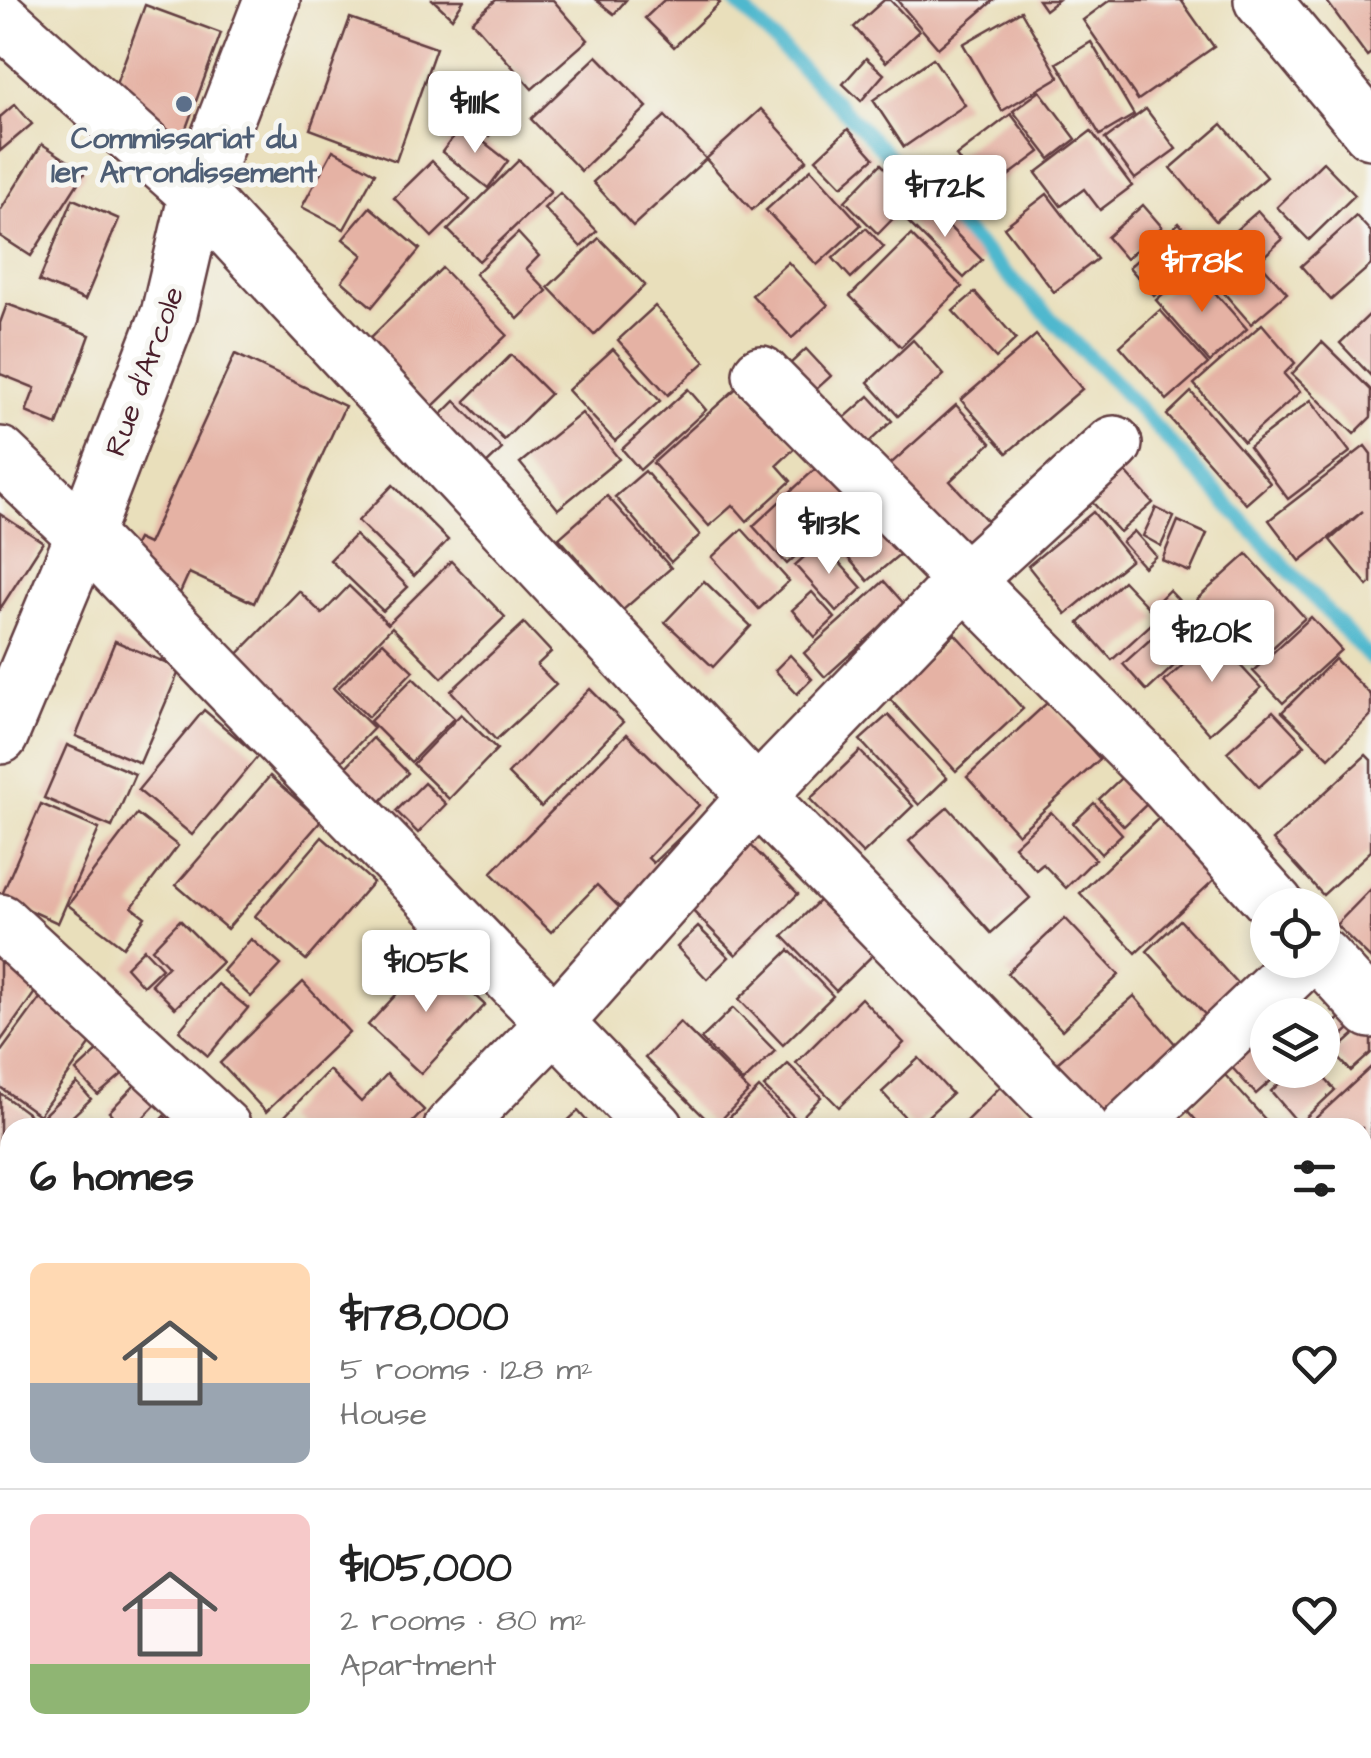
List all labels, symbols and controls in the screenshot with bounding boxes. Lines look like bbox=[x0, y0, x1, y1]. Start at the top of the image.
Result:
pin: $111K bbox=[405, 71, 545, 156]
text: $111K bbox=[450, 81, 500, 126]
marker: Commissariat du 1er Arrondissement bbox=[173, 93, 195, 115]
place label: Commissariat du 1er Arrondissement bbox=[51, 118, 318, 194]
pin: $172K bbox=[875, 155, 1015, 240]
text: $172K bbox=[905, 165, 985, 210]
pin: $178K bbox=[1132, 230, 1272, 315]
text: $178K bbox=[1161, 240, 1243, 285]
street label: Rue d'Arcole bbox=[95, 281, 195, 462]
pin: $113K bbox=[759, 492, 899, 577]
text: $113K bbox=[798, 502, 860, 547]
pin: $120K bbox=[1142, 600, 1282, 685]
text: $120K bbox=[1172, 610, 1252, 655]
map controls bbox=[1250, 888, 1340, 1088]
button: locate bbox=[1250, 888, 1340, 978]
pin: $105K bbox=[356, 930, 496, 1015]
text: $105K bbox=[384, 940, 468, 985]
button: layers bbox=[1250, 998, 1340, 1088]
text: 6 homes bbox=[30, 1149, 194, 1207]
icon: filters bbox=[1287, 1151, 1342, 1206]
text: $178,000 bbox=[340, 1289, 509, 1347]
icon: home bbox=[110, 1303, 230, 1423]
icon: heart bbox=[1287, 1336, 1342, 1391]
text: 5 rooms · 128 m² bbox=[340, 1347, 593, 1392]
text: House bbox=[340, 1392, 427, 1437]
text: $105,000 bbox=[340, 1540, 512, 1598]
icon: home bbox=[110, 1554, 230, 1674]
icon: heart bbox=[1287, 1587, 1342, 1642]
text: 2 rooms · 80 m² bbox=[340, 1598, 587, 1643]
text: Apartment bbox=[340, 1643, 496, 1688]

